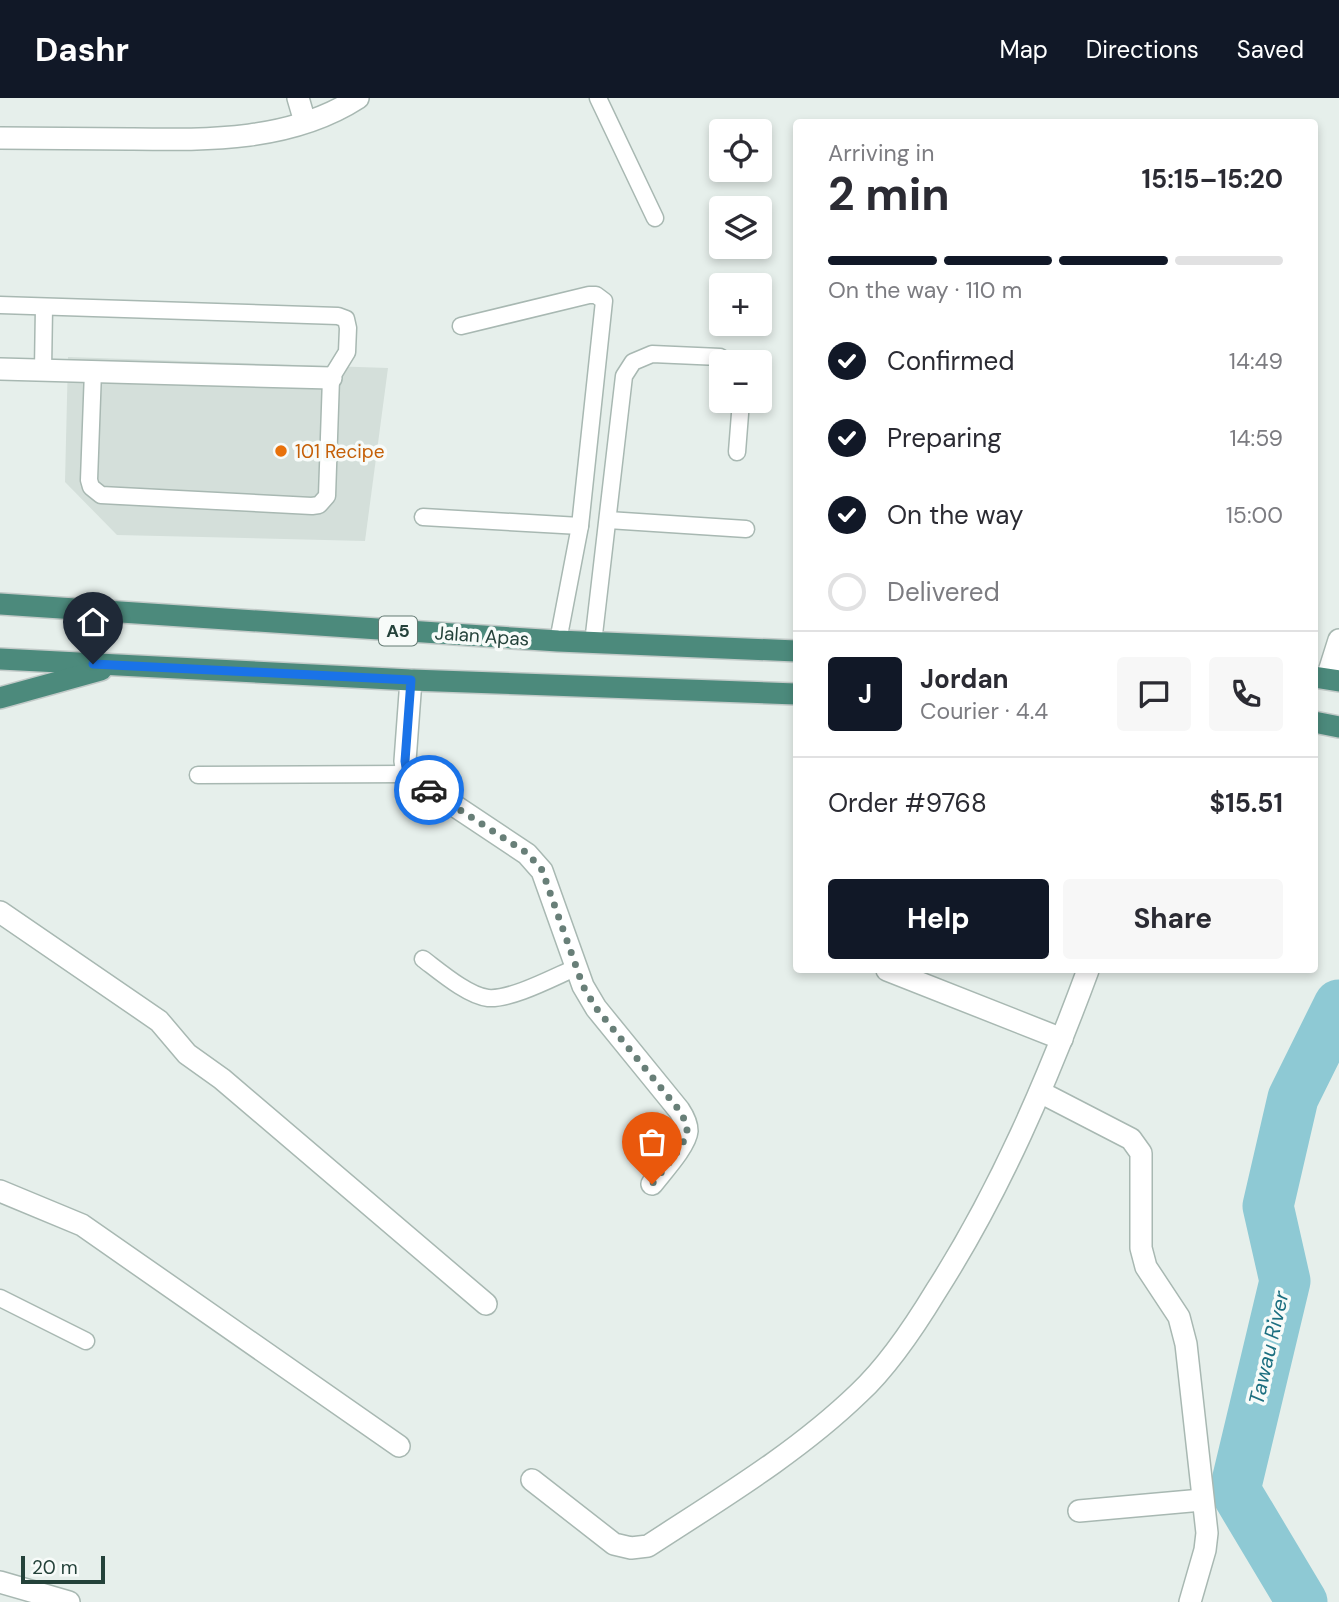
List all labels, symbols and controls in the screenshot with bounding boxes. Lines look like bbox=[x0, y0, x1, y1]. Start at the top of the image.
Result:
text: Dashr bbox=[35, 28, 129, 71]
text: Map bbox=[1000, 34, 1048, 65]
text: Directions bbox=[1086, 34, 1199, 65]
text: Saved bbox=[1237, 34, 1304, 65]
map controls bbox=[709, 119, 772, 413]
button: locate bbox=[709, 119, 772, 182]
text: Arriving in bbox=[828, 138, 934, 168]
text: 15:15–15:20 bbox=[1142, 162, 1283, 196]
text: 2 min bbox=[828, 164, 950, 224]
button: layers bbox=[709, 196, 772, 259]
button: + bbox=[709, 273, 772, 336]
text: On the way · 110 m bbox=[828, 275, 1022, 305]
icon: check bbox=[828, 342, 866, 380]
text: Confirmed bbox=[887, 344, 1014, 378]
text: 14:49 bbox=[1229, 346, 1283, 376]
button: − bbox=[709, 350, 772, 413]
icon: check bbox=[828, 419, 866, 457]
text: Preparing bbox=[887, 421, 1002, 455]
text: 14:59 bbox=[1229, 423, 1283, 453]
place label: 101 Recipe bbox=[295, 439, 385, 464]
marker: 101 Recipe bbox=[273, 443, 289, 459]
icon: check bbox=[828, 496, 866, 534]
text: On the way bbox=[887, 498, 1023, 532]
text: 15:00 bbox=[1226, 500, 1283, 530]
text: Delivered bbox=[887, 575, 1000, 609]
pin bbox=[63, 592, 123, 664]
icon: home bbox=[74, 603, 112, 641]
road number: A5 bbox=[379, 616, 417, 646]
street label: Jalan Apas bbox=[434, 620, 530, 652]
button: chat bbox=[1117, 657, 1191, 731]
button: phone bbox=[1209, 657, 1283, 731]
text: Jordan bbox=[920, 662, 1009, 696]
text: J bbox=[858, 677, 872, 711]
text: Courier · 4.4 bbox=[920, 696, 1048, 726]
courier bbox=[394, 755, 464, 825]
icon: car bbox=[410, 771, 448, 809]
text: Order #9768 bbox=[828, 786, 987, 820]
text: $15.51 bbox=[1209, 786, 1283, 820]
button: Help bbox=[828, 879, 1049, 959]
button: Share bbox=[1063, 879, 1283, 959]
pin bbox=[622, 1112, 682, 1184]
icon: bag bbox=[633, 1123, 671, 1161]
water label: Tawau River bbox=[1242, 1287, 1296, 1408]
scale bar bbox=[21, 1553, 105, 1585]
text: 20 m bbox=[32, 1555, 78, 1580]

